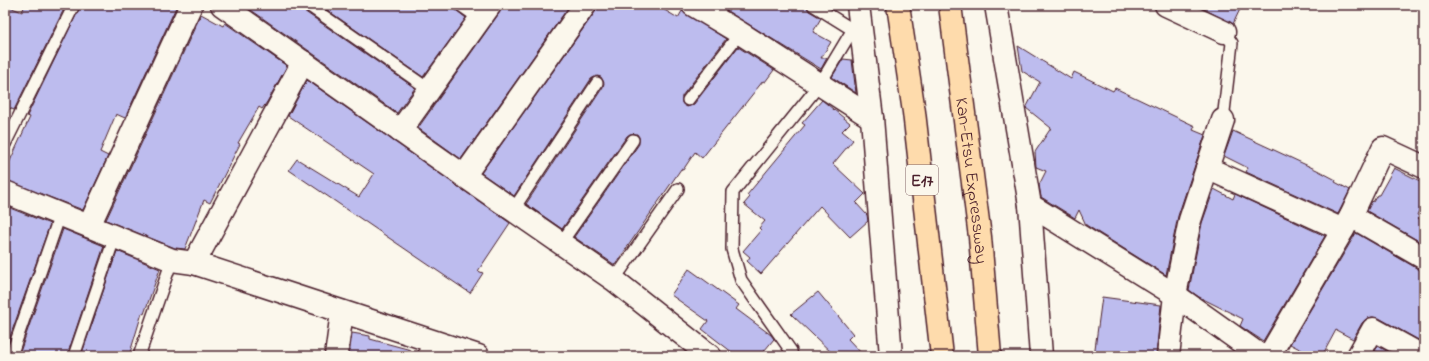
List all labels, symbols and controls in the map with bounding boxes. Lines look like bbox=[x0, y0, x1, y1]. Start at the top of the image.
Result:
street label: Kan-Etsu Expressway bbox=[947, 96, 993, 265]
road number: E17 bbox=[906, 165, 938, 195]

